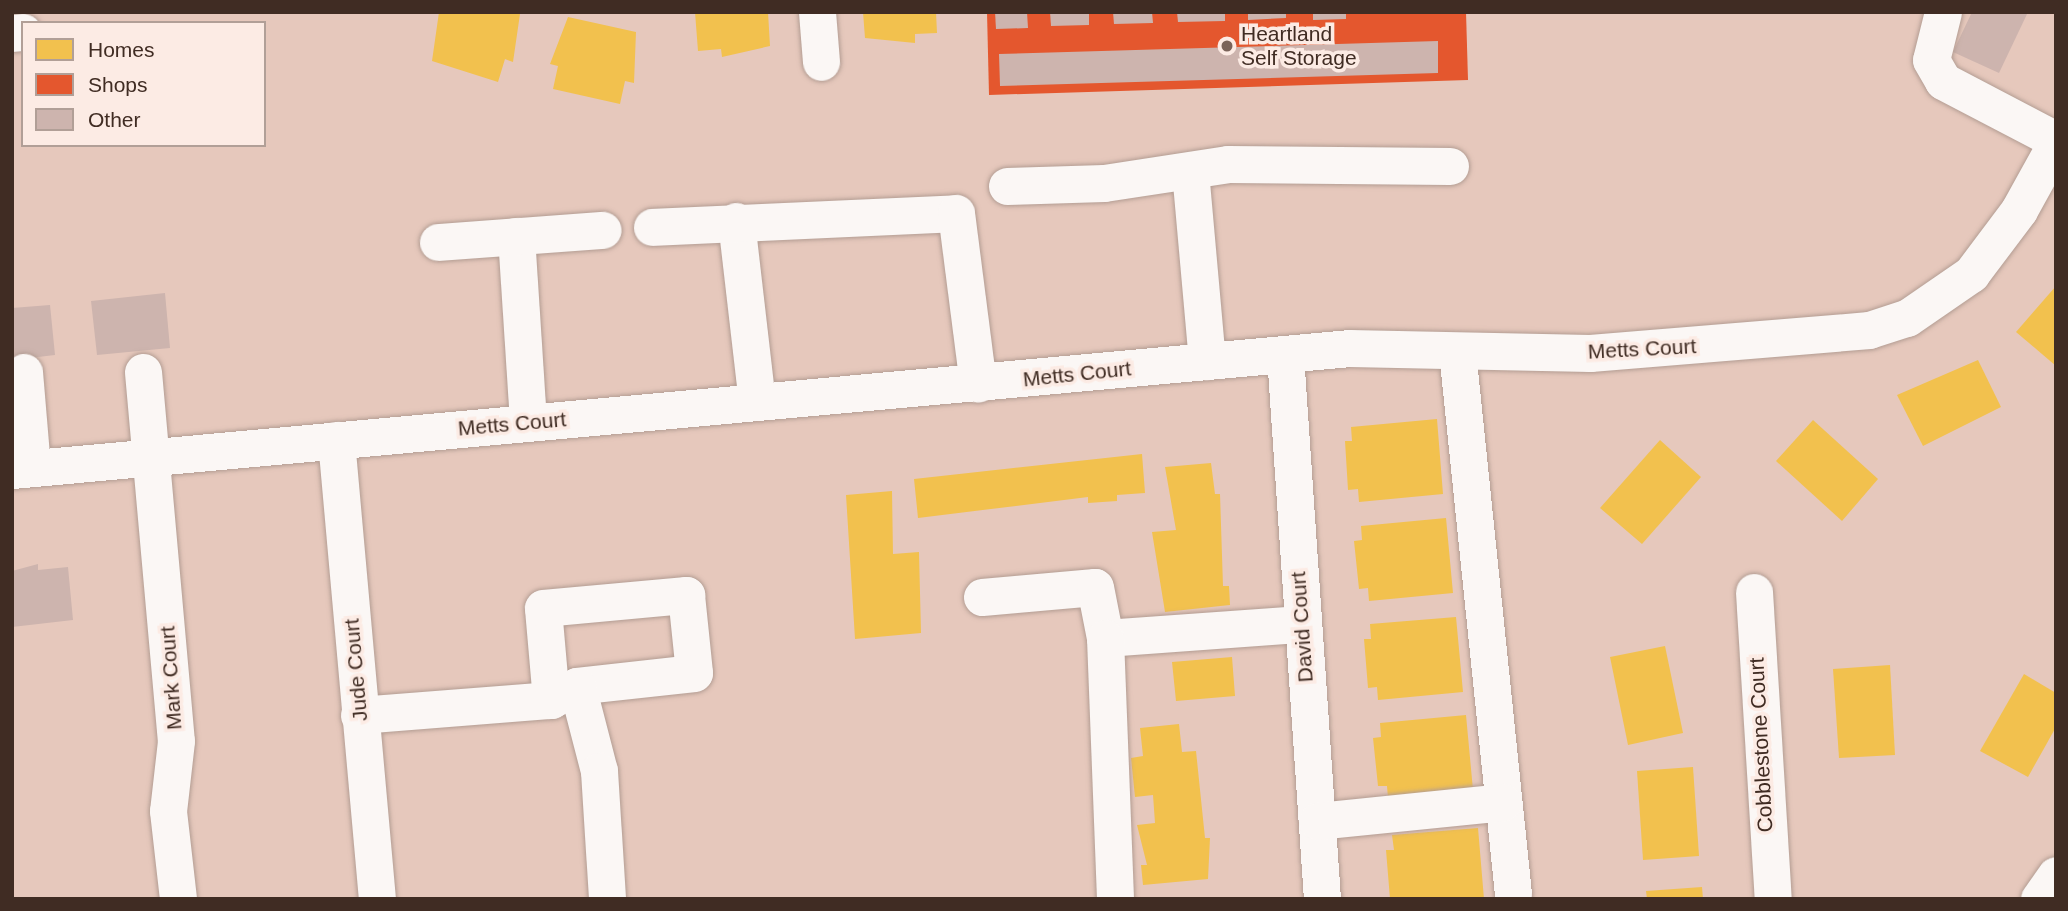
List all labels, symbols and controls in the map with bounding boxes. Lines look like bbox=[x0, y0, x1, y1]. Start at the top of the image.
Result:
legend bbox=[21, 21, 266, 147]
place label: Heartland Self Storage bbox=[1241, 21, 1357, 71]
text: Homes bbox=[88, 38, 155, 61]
marker: Heartland Self Storage bbox=[1219, 38, 1235, 54]
text: Shops bbox=[88, 73, 148, 96]
text: Other bbox=[88, 108, 141, 131]
street label: Metts Court bbox=[1587, 334, 1697, 364]
street label: Metts Court bbox=[1022, 356, 1132, 392]
street label: Metts Court bbox=[457, 407, 567, 441]
street label: David Court bbox=[1286, 571, 1318, 683]
street label: Jude Court bbox=[339, 618, 373, 722]
street label: Mark Court bbox=[155, 625, 187, 731]
street label: Cobblestone Court bbox=[1744, 657, 1778, 833]

